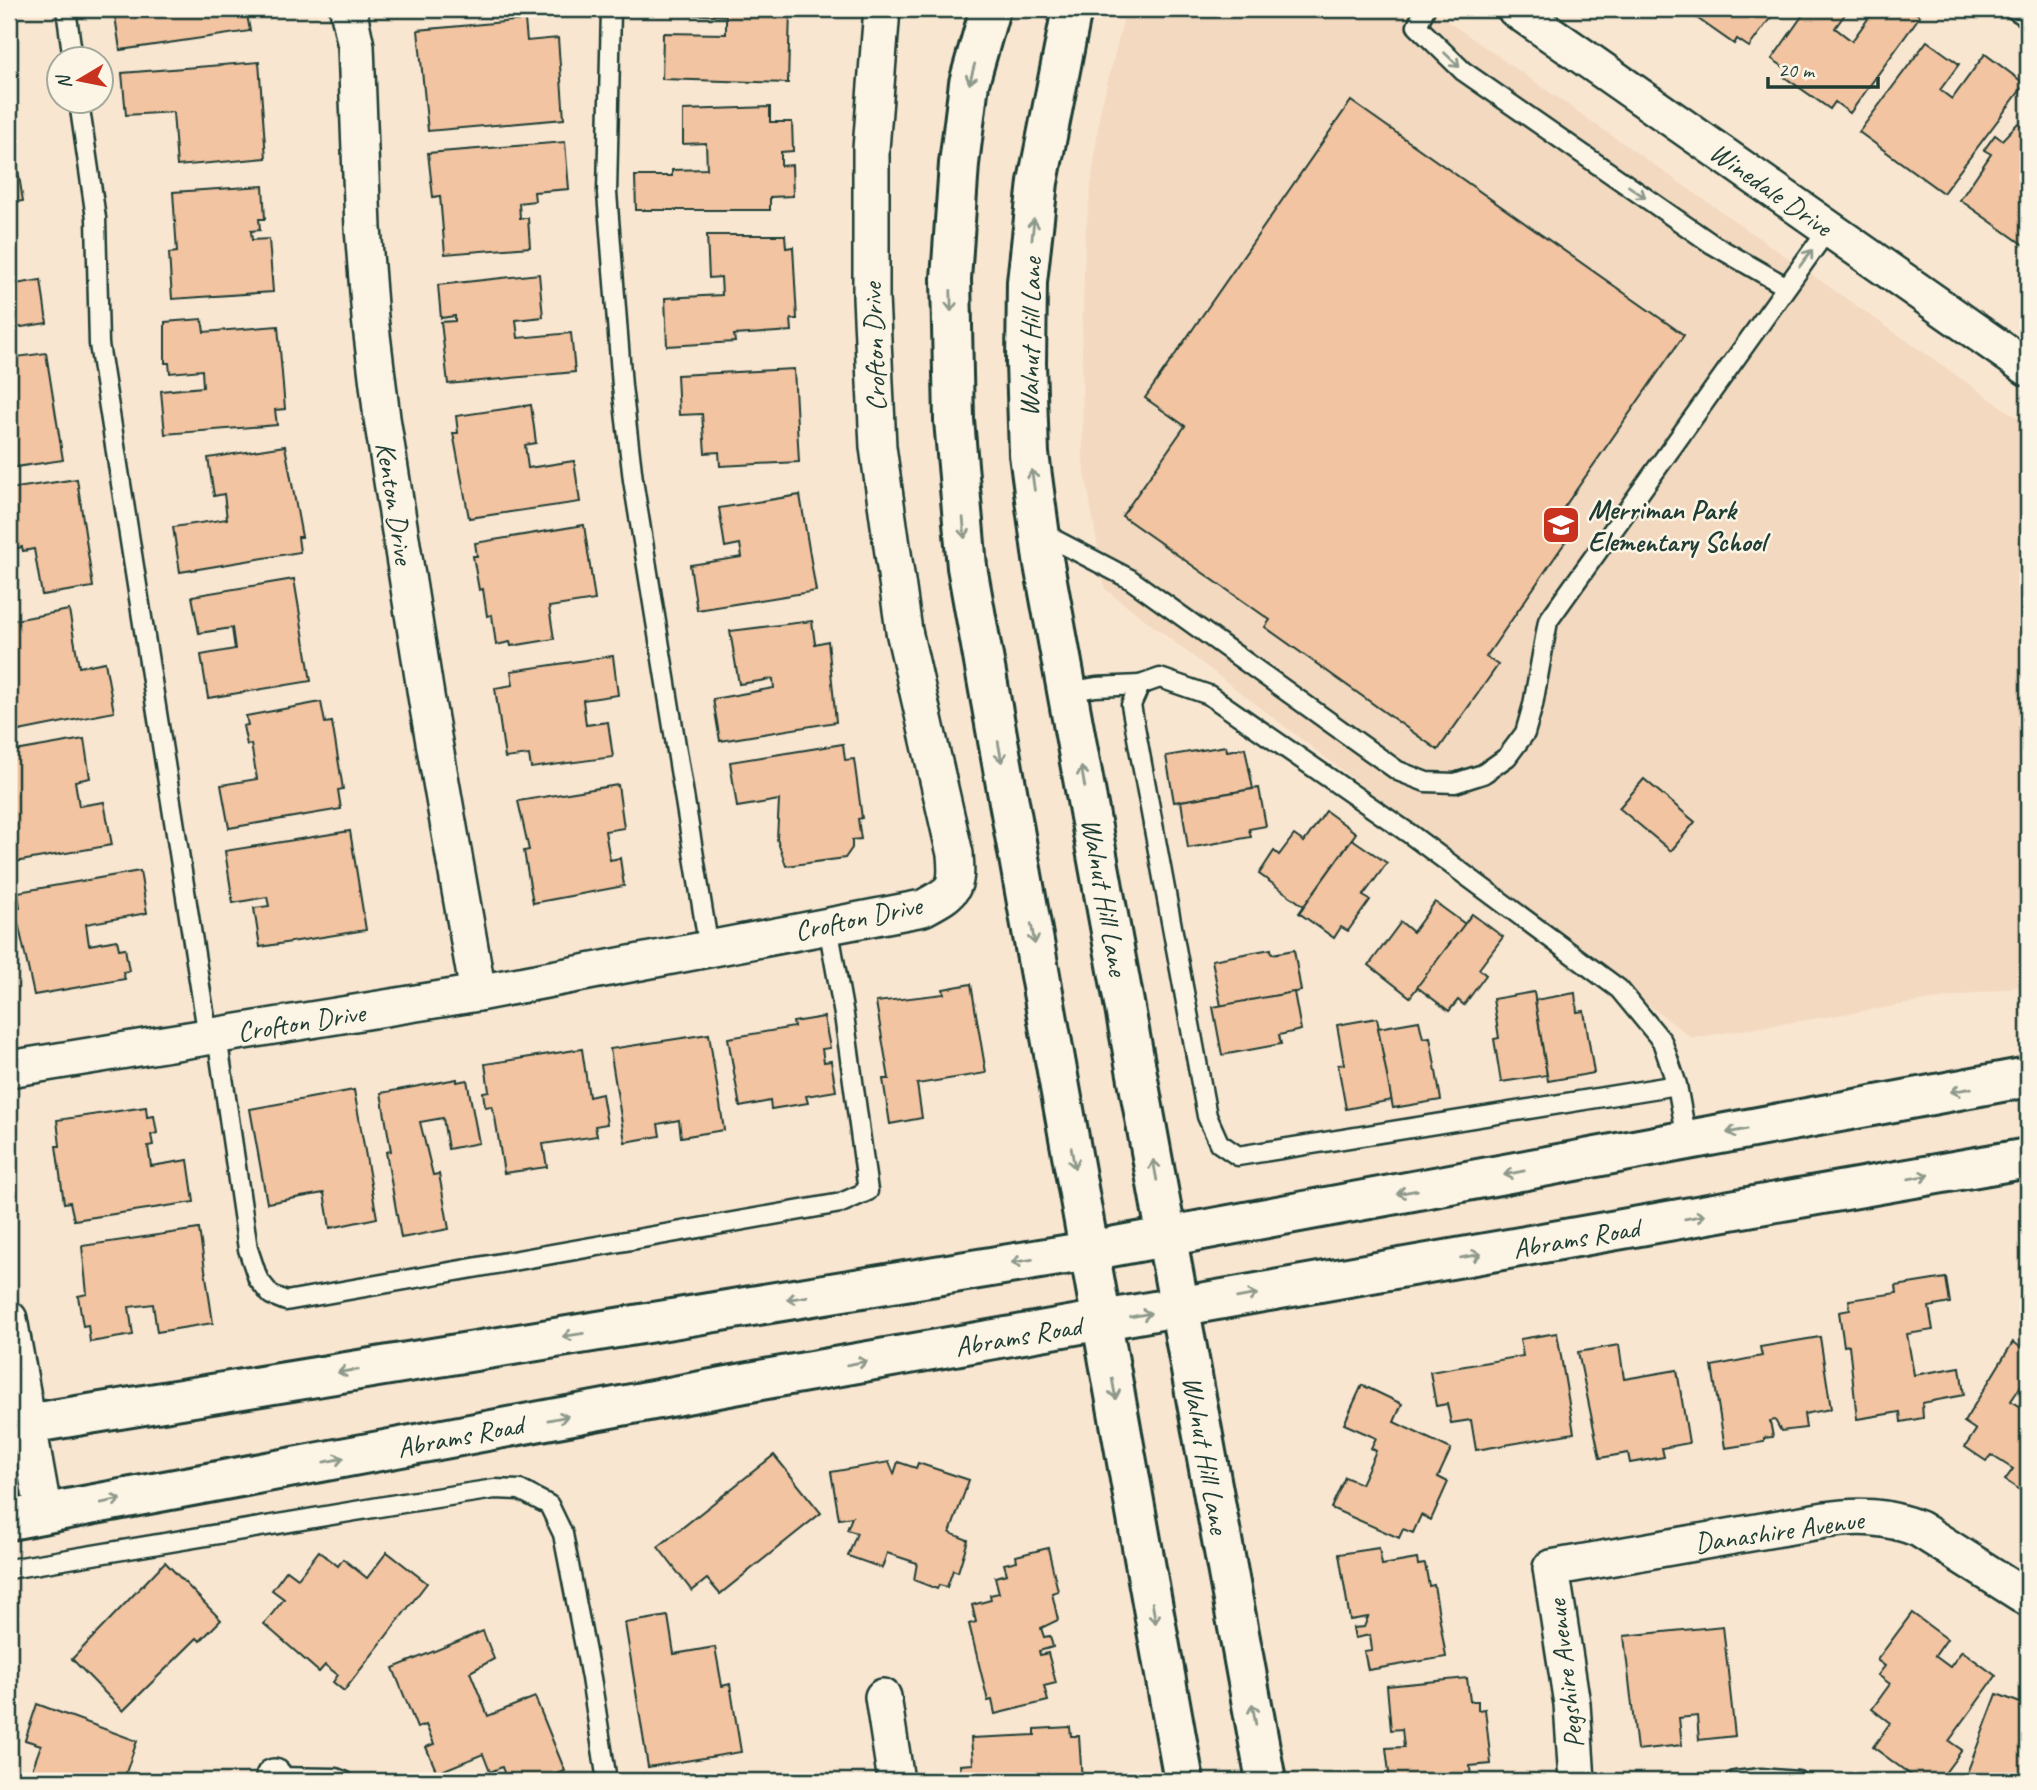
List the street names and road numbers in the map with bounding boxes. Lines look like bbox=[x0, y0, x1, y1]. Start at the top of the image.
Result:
street label: Winedale Drive bbox=[1703, 134, 1840, 245]
street label: Walnut Hill Lane bbox=[1011, 255, 1049, 417]
street label: Crofton Drive bbox=[854, 280, 894, 412]
street label: Kenton Drive bbox=[368, 439, 422, 568]
street label: Walnut Hill Lane bbox=[1074, 816, 1136, 980]
street label: Crofton Drive bbox=[791, 887, 926, 948]
street label: Crofton Drive bbox=[235, 994, 369, 1049]
street label: Abrams Road bbox=[1510, 1209, 1646, 1266]
street label: Abrams Road bbox=[952, 1307, 1088, 1364]
street label: Walnut Hill Lane bbox=[1175, 1374, 1237, 1538]
street label: Abrams Road bbox=[394, 1406, 530, 1465]
street label: Danashire Avenue bbox=[1692, 1502, 1868, 1560]
street label: Pegshire Avenue bbox=[1538, 1596, 1591, 1750]

